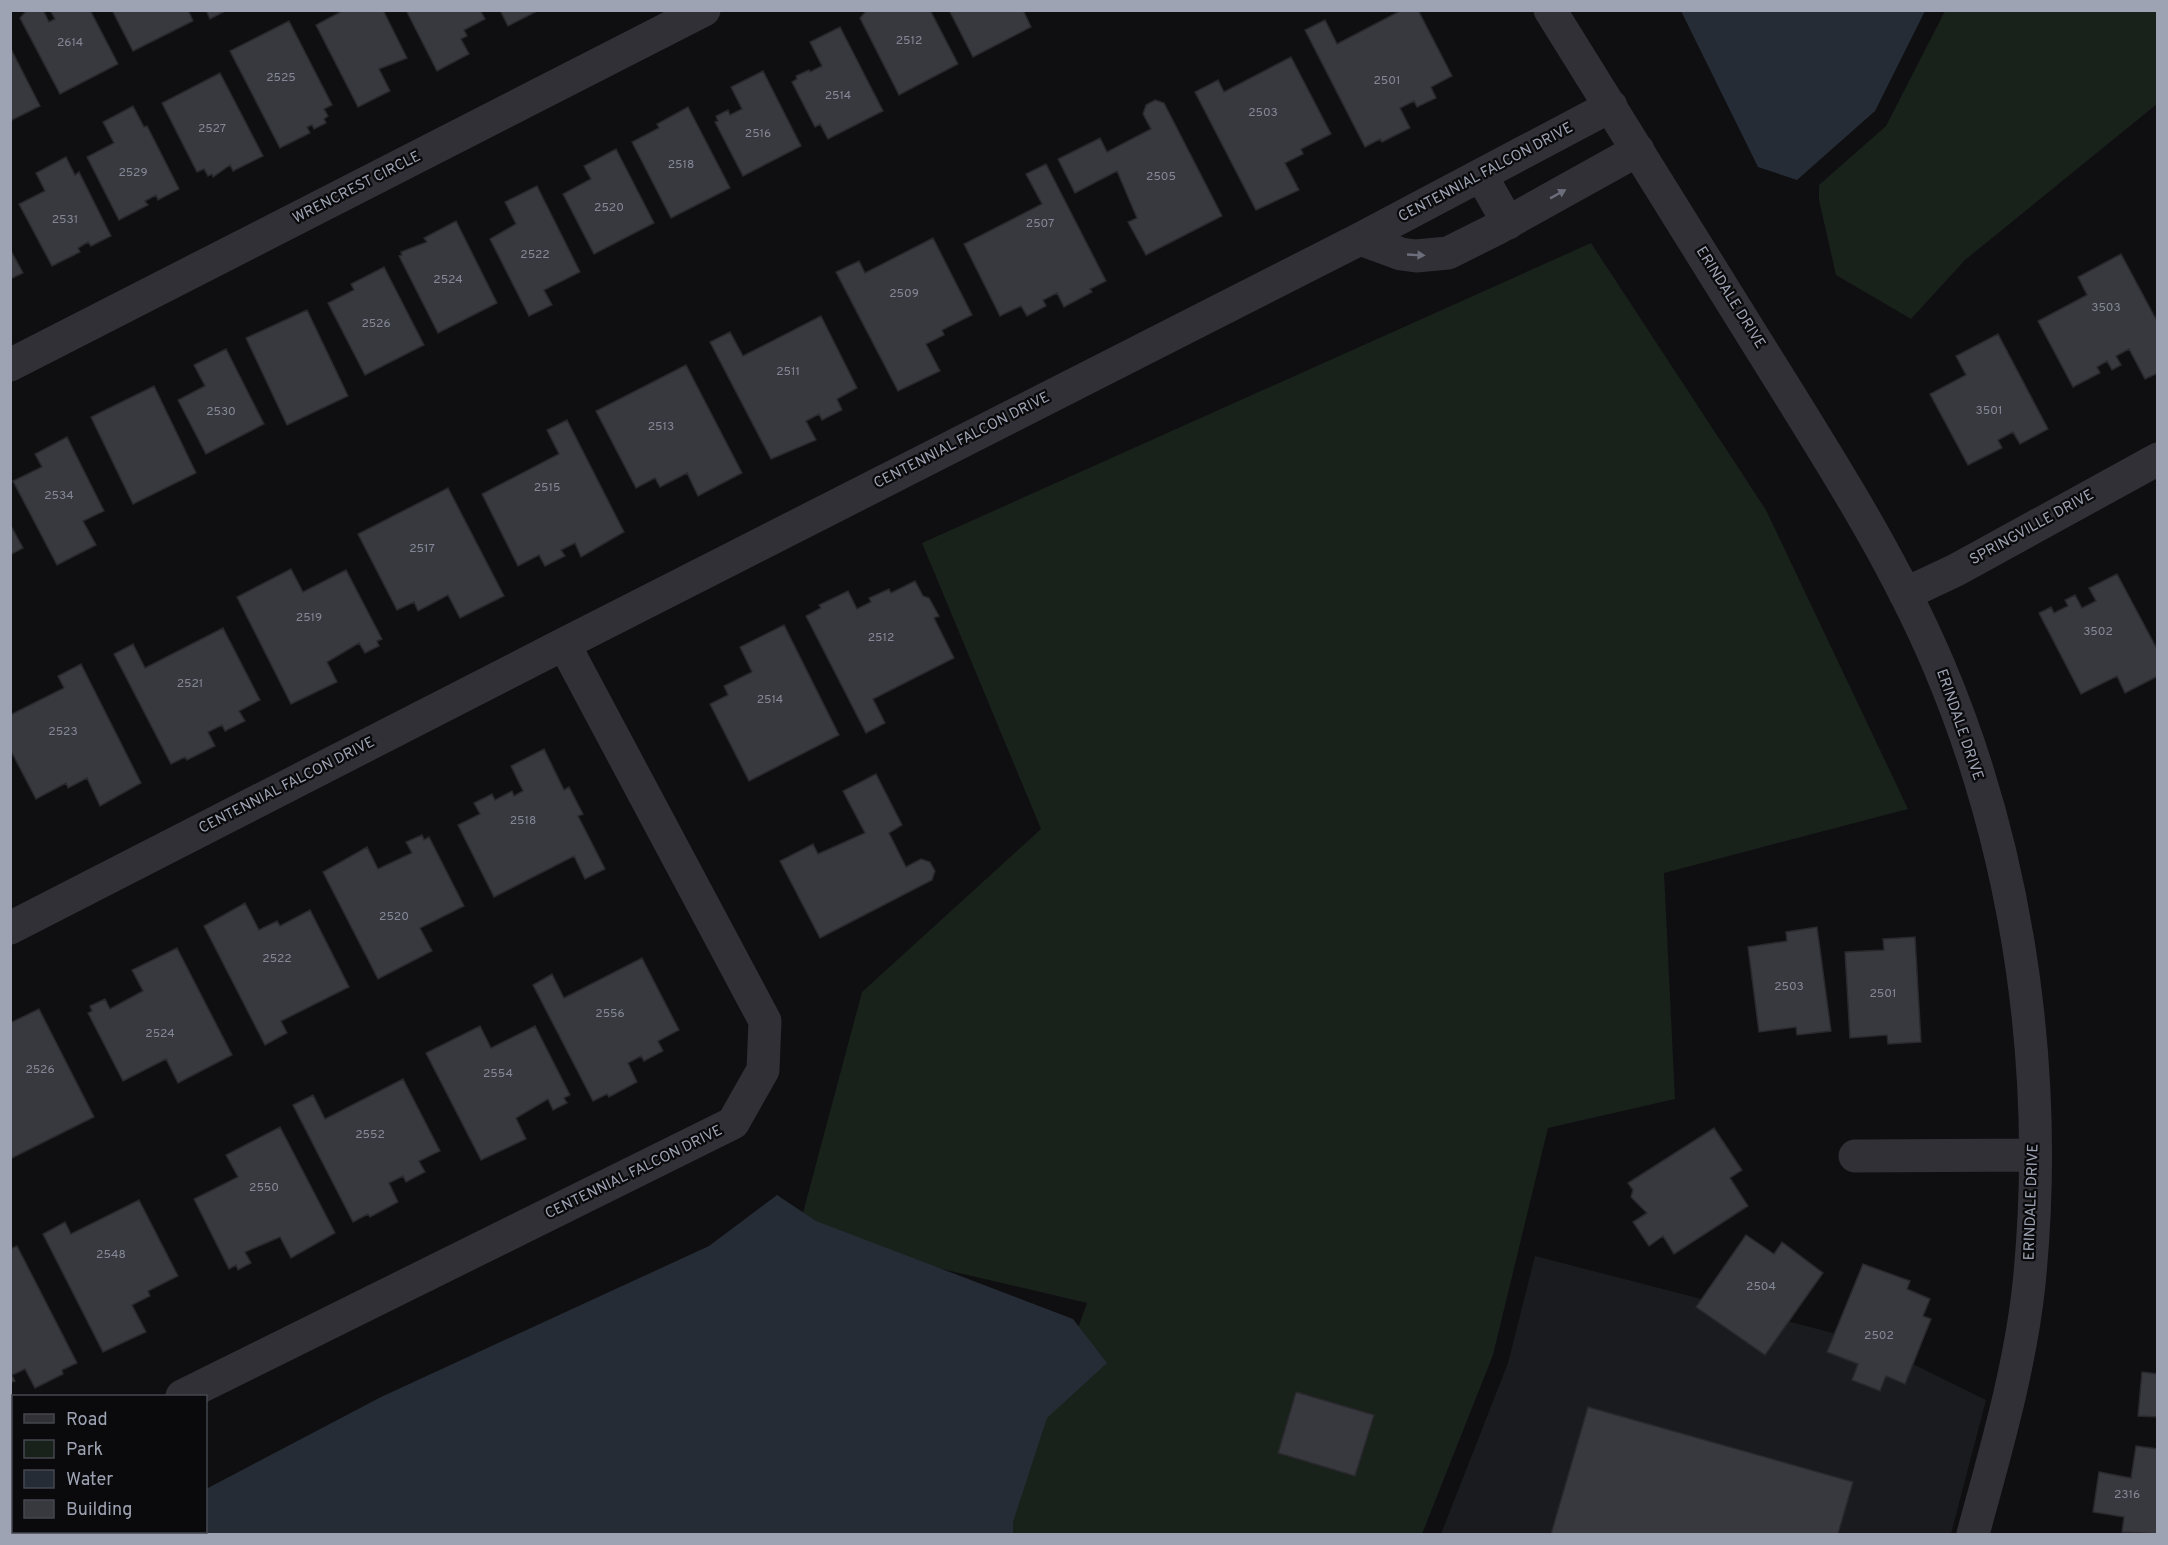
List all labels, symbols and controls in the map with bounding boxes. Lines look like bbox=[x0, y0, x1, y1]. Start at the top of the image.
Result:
house number: 2512 bbox=[896, 33, 922, 49]
house number: 2614 bbox=[57, 35, 83, 51]
house number: 2525 bbox=[266, 70, 296, 86]
house number: 2501 bbox=[1374, 73, 1400, 89]
house number: 2514 bbox=[825, 88, 851, 104]
house number: 2503 bbox=[1248, 105, 1278, 121]
street label: CENTENNIAL FALCON DRIVE bbox=[1396, 119, 1577, 227]
house number: 2527 bbox=[198, 121, 226, 137]
house number: 2516 bbox=[745, 126, 771, 142]
street label: WRENCREST CIRCLE bbox=[290, 147, 424, 229]
house number: 2518 bbox=[668, 157, 694, 173]
house number: 2529 bbox=[118, 165, 148, 181]
house number: 2505 bbox=[1146, 169, 1176, 185]
one-way arrow bbox=[1550, 189, 1567, 199]
house number: 2520 bbox=[594, 200, 624, 216]
house number: 2531 bbox=[52, 212, 78, 228]
house number: 2507 bbox=[1026, 216, 1054, 232]
street label: ERINDALE DRIVE bbox=[1691, 243, 1769, 353]
house number: 2522 bbox=[520, 247, 550, 263]
one-way arrow bbox=[1407, 251, 1426, 260]
house number: 2524 bbox=[433, 272, 463, 288]
house number: 2509 bbox=[889, 286, 919, 302]
house number: 3503 bbox=[2091, 300, 2121, 316]
house number: 2526 bbox=[361, 316, 391, 332]
house number: 2511 bbox=[776, 364, 800, 380]
street label: CENTENNIAL FALCON DRIVE bbox=[871, 388, 1053, 494]
house number: 3501 bbox=[1976, 403, 2002, 419]
house number: 2530 bbox=[206, 404, 236, 420]
house number: 2513 bbox=[648, 419, 674, 435]
house number: 2515 bbox=[534, 480, 560, 496]
street label: SPRINGVILLE DRIVE bbox=[1967, 486, 2097, 570]
house number: 2534 bbox=[44, 488, 74, 504]
house number: 2517 bbox=[409, 541, 435, 557]
house number: 2519 bbox=[296, 610, 322, 626]
house number: 3502 bbox=[2083, 624, 2113, 640]
house number: 2512 bbox=[868, 630, 894, 646]
street label: ERINDALE DRIVE bbox=[1931, 667, 1987, 783]
house number: 2521 bbox=[177, 676, 203, 692]
house number: 2514 bbox=[757, 692, 783, 708]
house number: 2523 bbox=[48, 724, 78, 740]
street label: CENTENNIAL FALCON DRIVE bbox=[196, 733, 378, 839]
house number: 2518 bbox=[510, 813, 536, 829]
house number: 2520 bbox=[379, 909, 409, 925]
house number: 2522 bbox=[262, 951, 292, 967]
house number: 2503 bbox=[1774, 979, 1804, 995]
house number: 2501 bbox=[1870, 986, 1896, 1002]
house number: 2556 bbox=[595, 1006, 625, 1022]
house number: 2524 bbox=[145, 1026, 175, 1042]
house number: 2526 bbox=[25, 1062, 55, 1078]
house number: 2554 bbox=[483, 1066, 513, 1082]
street label: CENTENNIAL FALCON DRIVE bbox=[542, 1122, 726, 1224]
house number: 2552 bbox=[355, 1127, 385, 1143]
street label: ERINDALE DRIVE bbox=[2020, 1143, 2044, 1261]
house number: 2550 bbox=[249, 1180, 279, 1196]
house number: 2548 bbox=[96, 1247, 126, 1263]
house number: 2504 bbox=[1746, 1279, 1776, 1295]
house number: 2502 bbox=[1864, 1328, 1894, 1344]
legend bbox=[12, 1395, 207, 1533]
text: Road bbox=[66, 1409, 108, 1432]
text: Park bbox=[66, 1439, 103, 1462]
text: Water bbox=[66, 1469, 113, 1492]
house number: 2316 bbox=[2114, 1487, 2140, 1503]
text: Building bbox=[66, 1499, 132, 1522]

